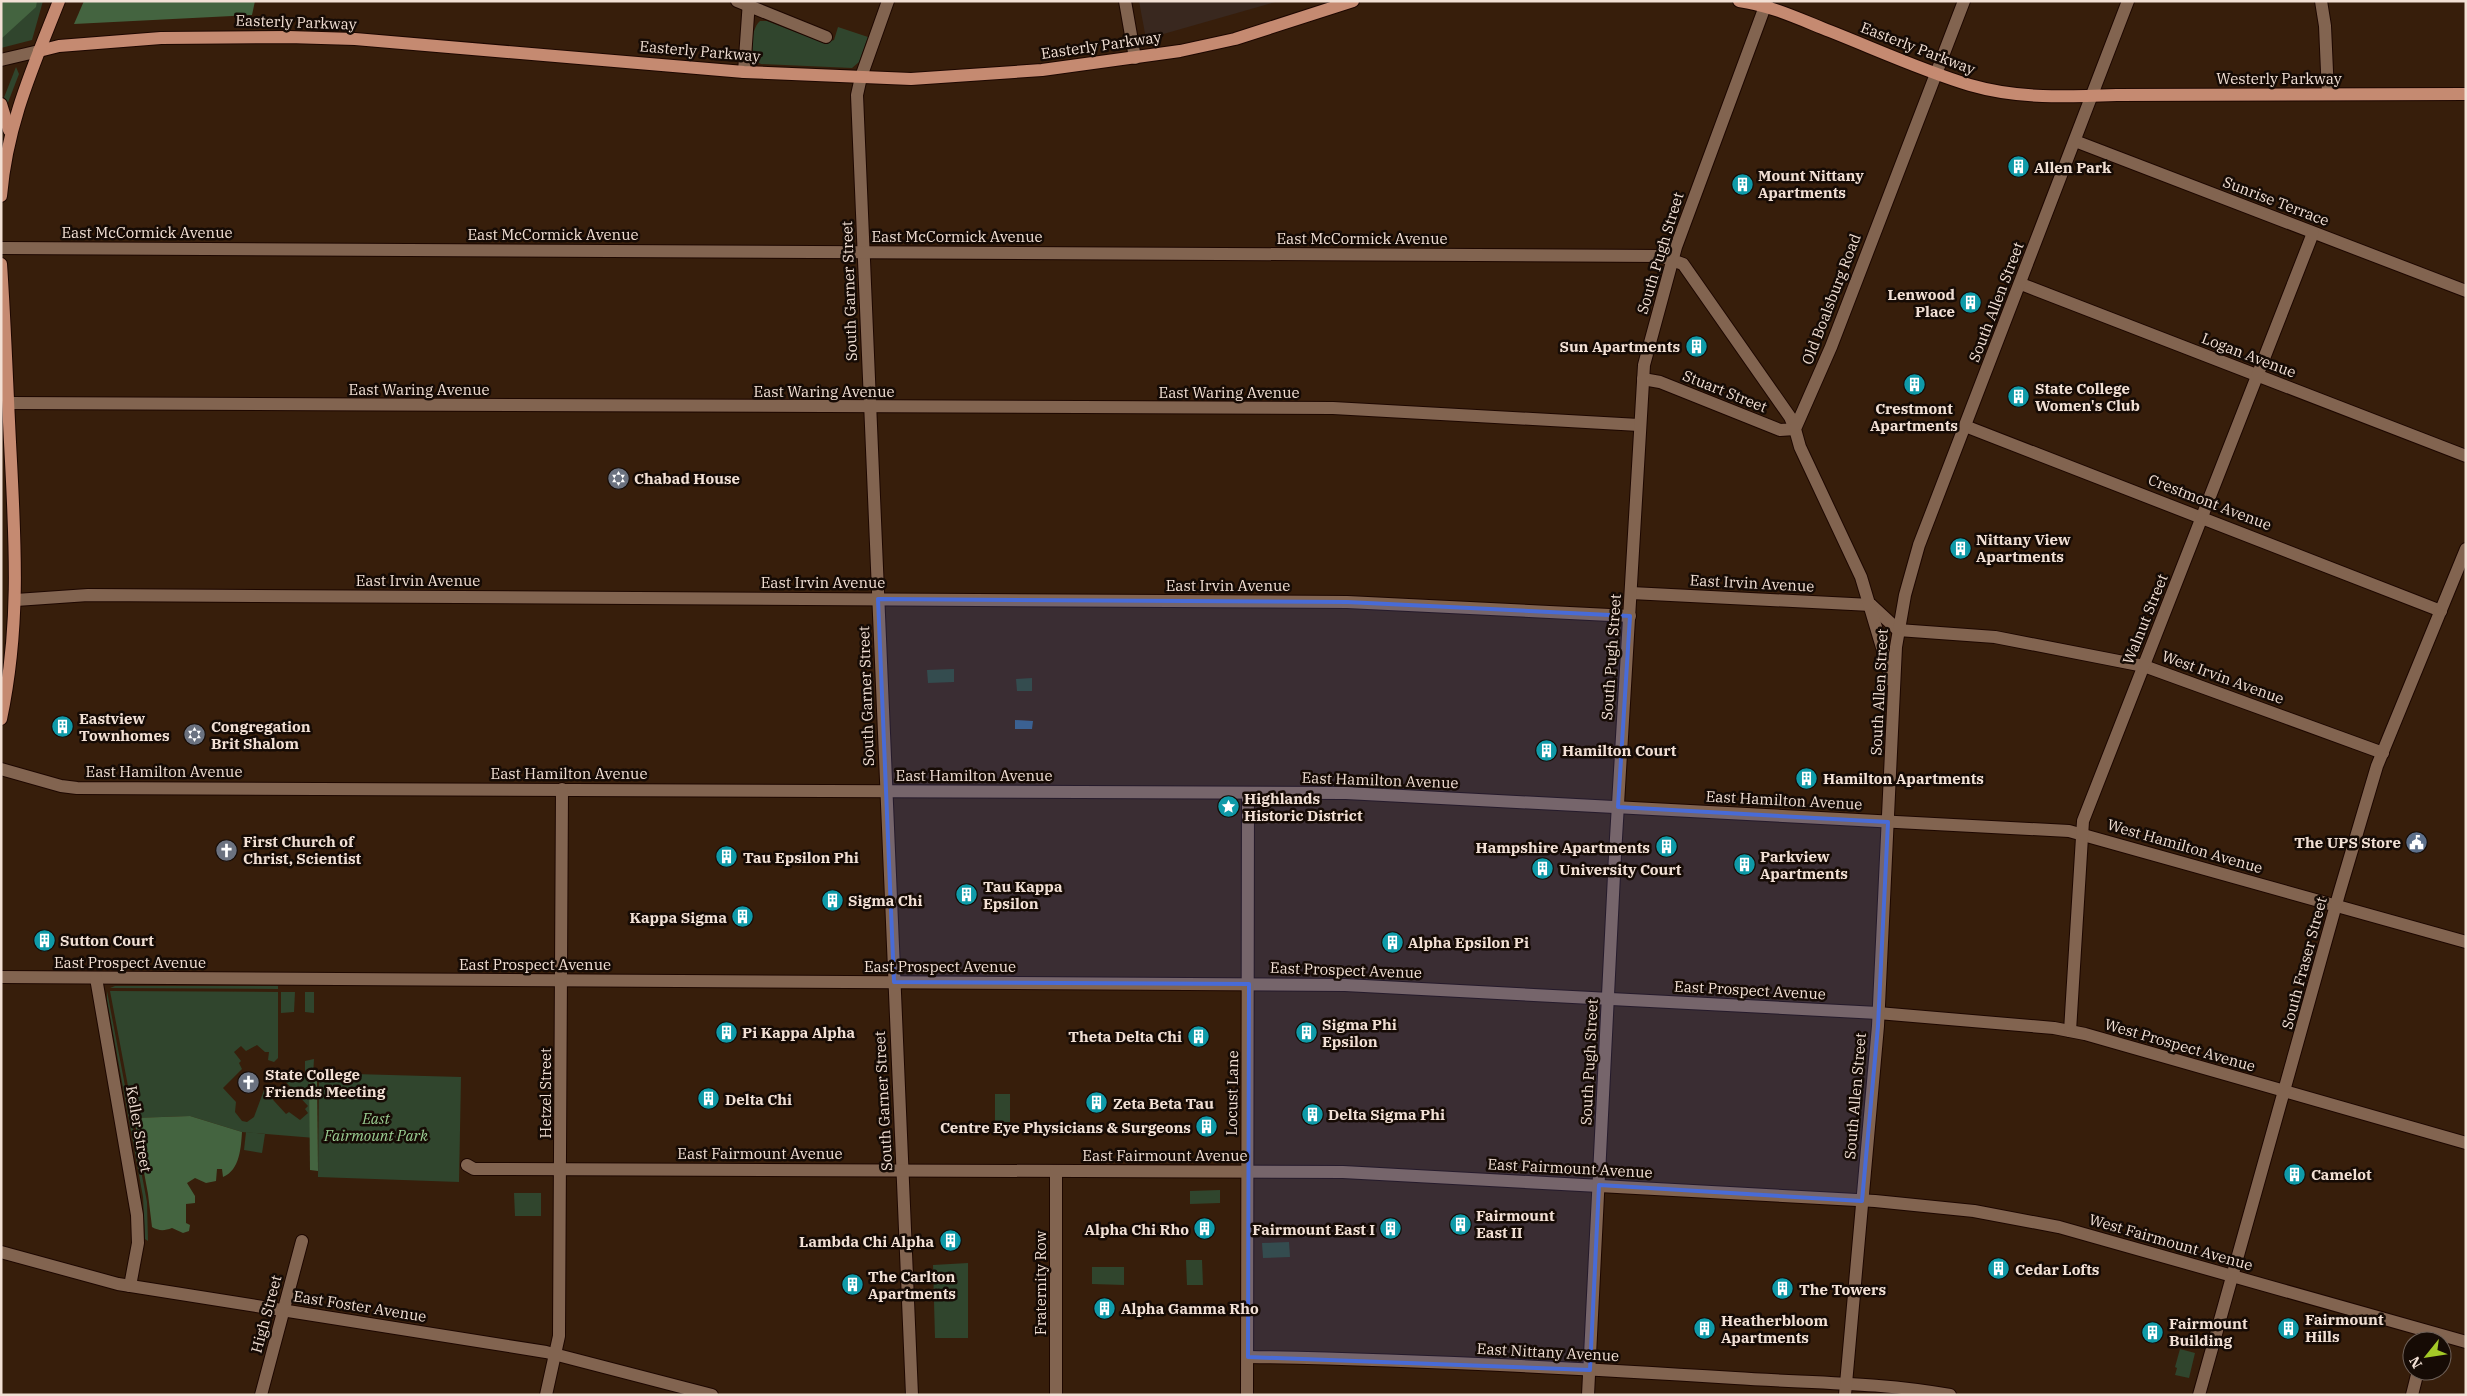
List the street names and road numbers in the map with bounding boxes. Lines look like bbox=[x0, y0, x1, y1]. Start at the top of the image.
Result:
street label: Easterly Parkway bbox=[235, 10, 357, 34]
street label: Easterly Parkway bbox=[1858, 17, 1978, 79]
street label: Easterly Parkway bbox=[1040, 27, 1162, 63]
street label: Easterly Parkway bbox=[639, 36, 761, 66]
street label: Westerly Parkway bbox=[2216, 69, 2342, 88]
street label: Sunrise Terrace bbox=[2220, 172, 2332, 230]
street label: South Pugh Street bbox=[1632, 190, 1688, 316]
street label: South Garner Street bbox=[837, 221, 861, 361]
street label: East McCormick Avenue bbox=[61, 223, 233, 242]
street label: East McCormick Avenue bbox=[467, 225, 639, 244]
street label: East McCormick Avenue bbox=[871, 227, 1043, 246]
street label: East McCormick Avenue bbox=[1276, 229, 1448, 248]
street label: Old Boalsburg Road bbox=[1797, 231, 1865, 367]
street label: South Allen Street bbox=[1964, 239, 2028, 365]
street label: Logan Avenue bbox=[2199, 328, 2299, 382]
street label: Stuart Street bbox=[1680, 365, 1770, 417]
street label: East Waring Avenue bbox=[349, 380, 489, 399]
street label: East Waring Avenue bbox=[754, 382, 894, 401]
street label: East Waring Avenue bbox=[1159, 383, 1299, 402]
street label: Crestmont Avenue bbox=[2146, 470, 2274, 534]
street label: East Irvin Avenue bbox=[1689, 570, 1815, 596]
street label: East Irvin Avenue bbox=[356, 571, 480, 590]
street label: Walnut Street bbox=[2118, 571, 2172, 667]
street label: East Irvin Avenue bbox=[761, 573, 885, 592]
street label: East Irvin Avenue bbox=[1166, 576, 1290, 595]
street label: South Pugh Street bbox=[1597, 593, 1625, 721]
street label: South Garner Street bbox=[854, 626, 878, 766]
street label: South Allen Street bbox=[1866, 628, 1892, 756]
street label: West Irvin Avenue bbox=[2159, 646, 2287, 708]
street label: East Hamilton Avenue bbox=[86, 762, 242, 781]
street label: East Hamilton Avenue bbox=[491, 764, 647, 783]
street label: East Hamilton Avenue bbox=[896, 766, 1052, 785]
street label: East Hamilton Avenue bbox=[1301, 768, 1459, 792]
street label: East Hamilton Avenue bbox=[1705, 786, 1863, 814]
street label: West Hamilton Avenue bbox=[2105, 815, 2265, 877]
street label: South Fraser Street bbox=[2277, 895, 2331, 1031]
street label: East Prospect Avenue bbox=[54, 953, 206, 972]
street label: East Prospect Avenue bbox=[459, 955, 611, 974]
street label: East Prospect Avenue bbox=[864, 957, 1016, 976]
street label: East Prospect Avenue bbox=[1270, 958, 1422, 982]
street label: East Prospect Avenue bbox=[1674, 977, 1826, 1003]
street label: South Pugh Street bbox=[1576, 998, 1602, 1126]
street label: West Prospect Avenue bbox=[2102, 1014, 2258, 1076]
street label: South Garner Street bbox=[870, 1030, 896, 1172]
street label: South Allen Street bbox=[1840, 1032, 1870, 1160]
street label: Hetzel Street bbox=[536, 1048, 555, 1138]
street label: Locust Lane bbox=[1222, 1050, 1242, 1136]
street label: Keller Street bbox=[122, 1084, 156, 1174]
street label: East Fairmount Avenue bbox=[677, 1144, 843, 1163]
street label: East Fairmount Avenue bbox=[1082, 1146, 1248, 1165]
street label: East Fairmount Avenue bbox=[1487, 1154, 1653, 1182]
street label: West Fairmount Avenue bbox=[2087, 1210, 2255, 1274]
street label: Fraternity Row bbox=[1031, 1230, 1050, 1335]
street label: High Street bbox=[247, 1273, 285, 1355]
street label: East Foster Avenue bbox=[292, 1286, 428, 1326]
street label: East Nittany Avenue bbox=[1476, 1339, 1620, 1365]

